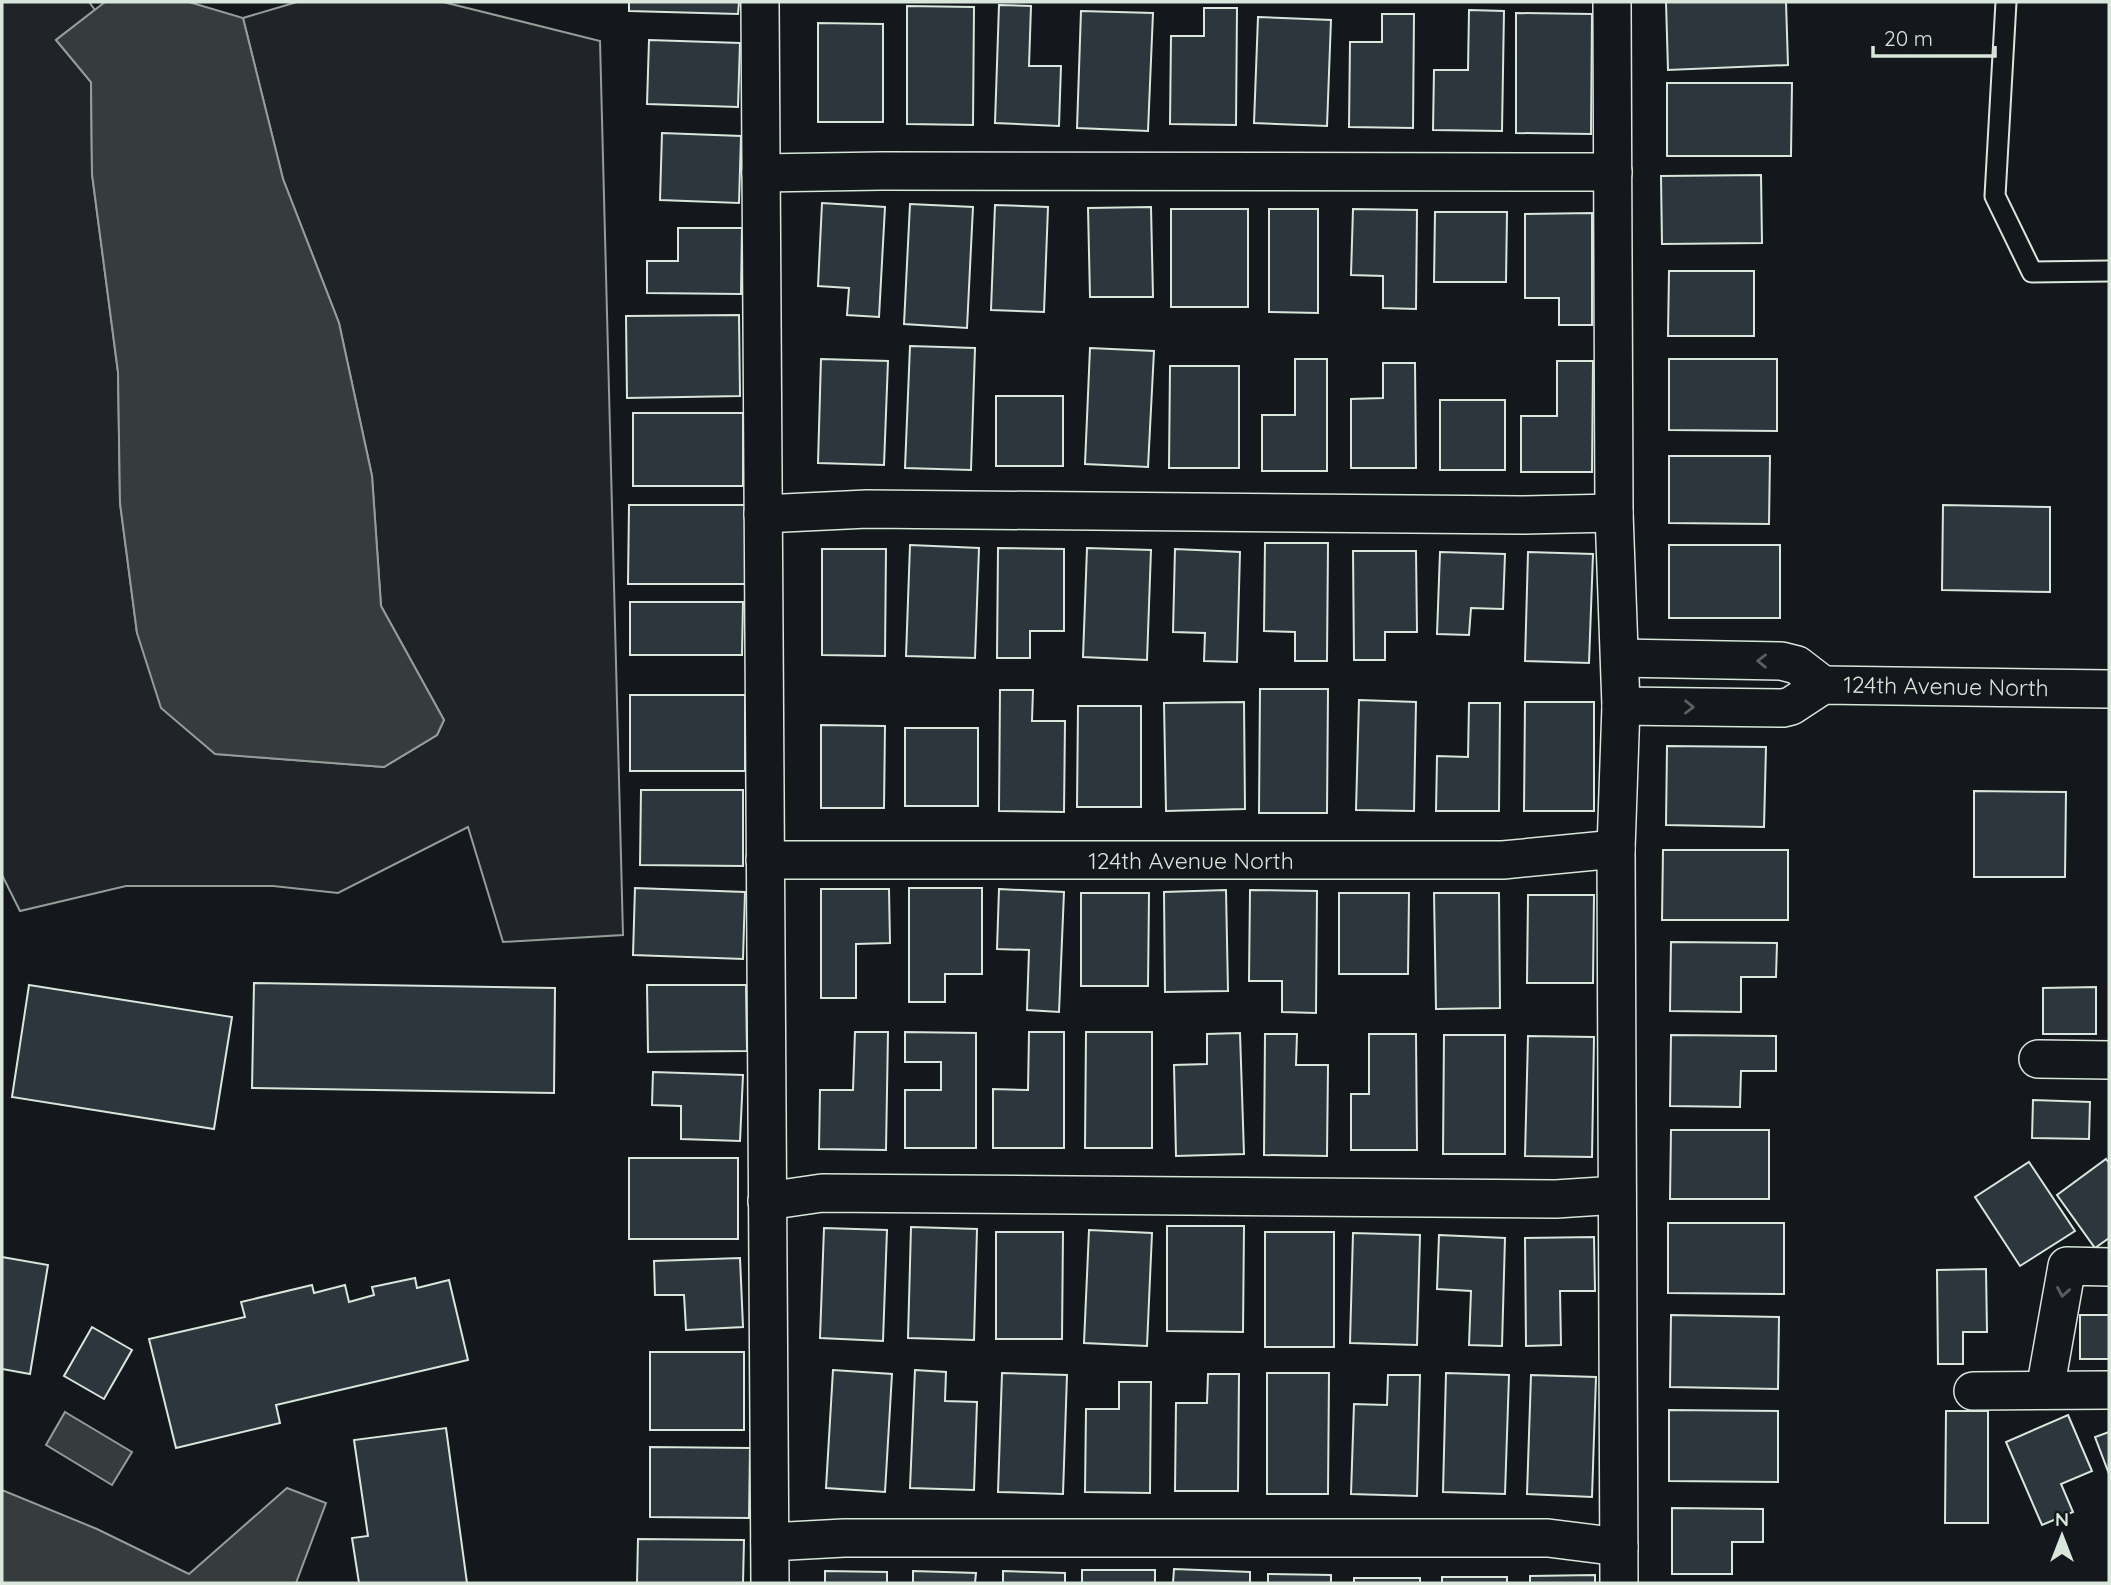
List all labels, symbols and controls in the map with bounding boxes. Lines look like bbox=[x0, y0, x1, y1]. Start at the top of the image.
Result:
scale bar bbox=[1873, 14, 1996, 58]
text: 20 m bbox=[1884, 25, 1933, 51]
one-way arrow bbox=[1756, 653, 1766, 669]
street label: 124th Avenue North bbox=[1843, 670, 2049, 702]
one-way arrow bbox=[1684, 699, 1695, 715]
street label: 124th Avenue North bbox=[1088, 846, 1294, 875]
one-way arrow bbox=[2056, 1286, 2071, 1298]
north arrow bbox=[2027, 1501, 2097, 1571]
text: N bbox=[2055, 1507, 2069, 1531]

